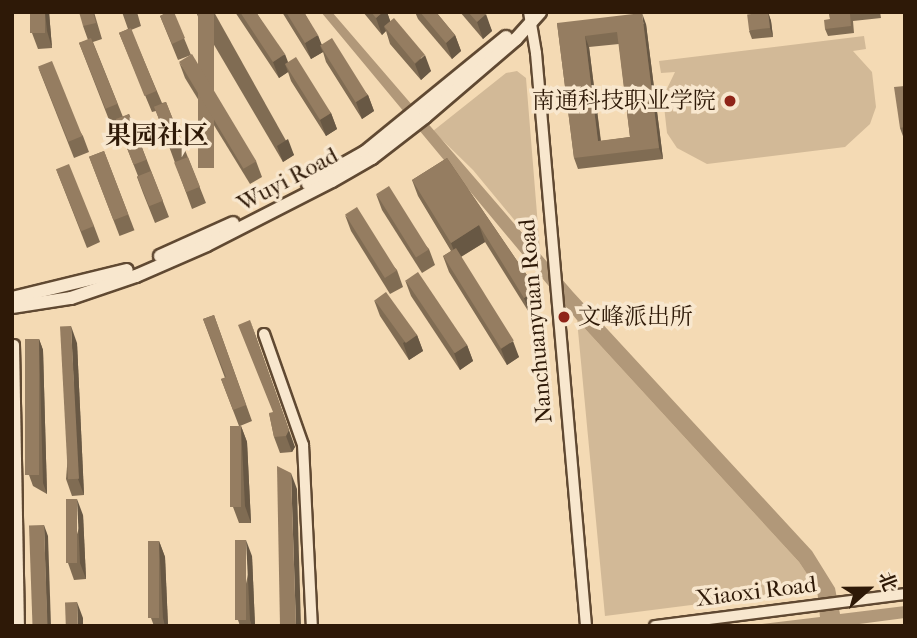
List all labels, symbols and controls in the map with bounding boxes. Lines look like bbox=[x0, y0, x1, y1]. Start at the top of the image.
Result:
place label: 南通科技职业学院 bbox=[532, 87, 716, 115]
marker: 南通科技职业学院 bbox=[722, 93, 738, 109]
district label: 果园社区 bbox=[105, 120, 209, 152]
street label: Wuyi Road bbox=[233, 142, 343, 218]
street label: Nanchuanyuan Road bbox=[513, 218, 559, 424]
place label: 文峰派出所 bbox=[578, 303, 693, 331]
marker: 文峰派出所 bbox=[556, 309, 572, 325]
north arrow bbox=[833, 554, 903, 624]
text: 北 bbox=[874, 569, 901, 594]
street label: Xiaoxi Road bbox=[694, 571, 818, 613]

